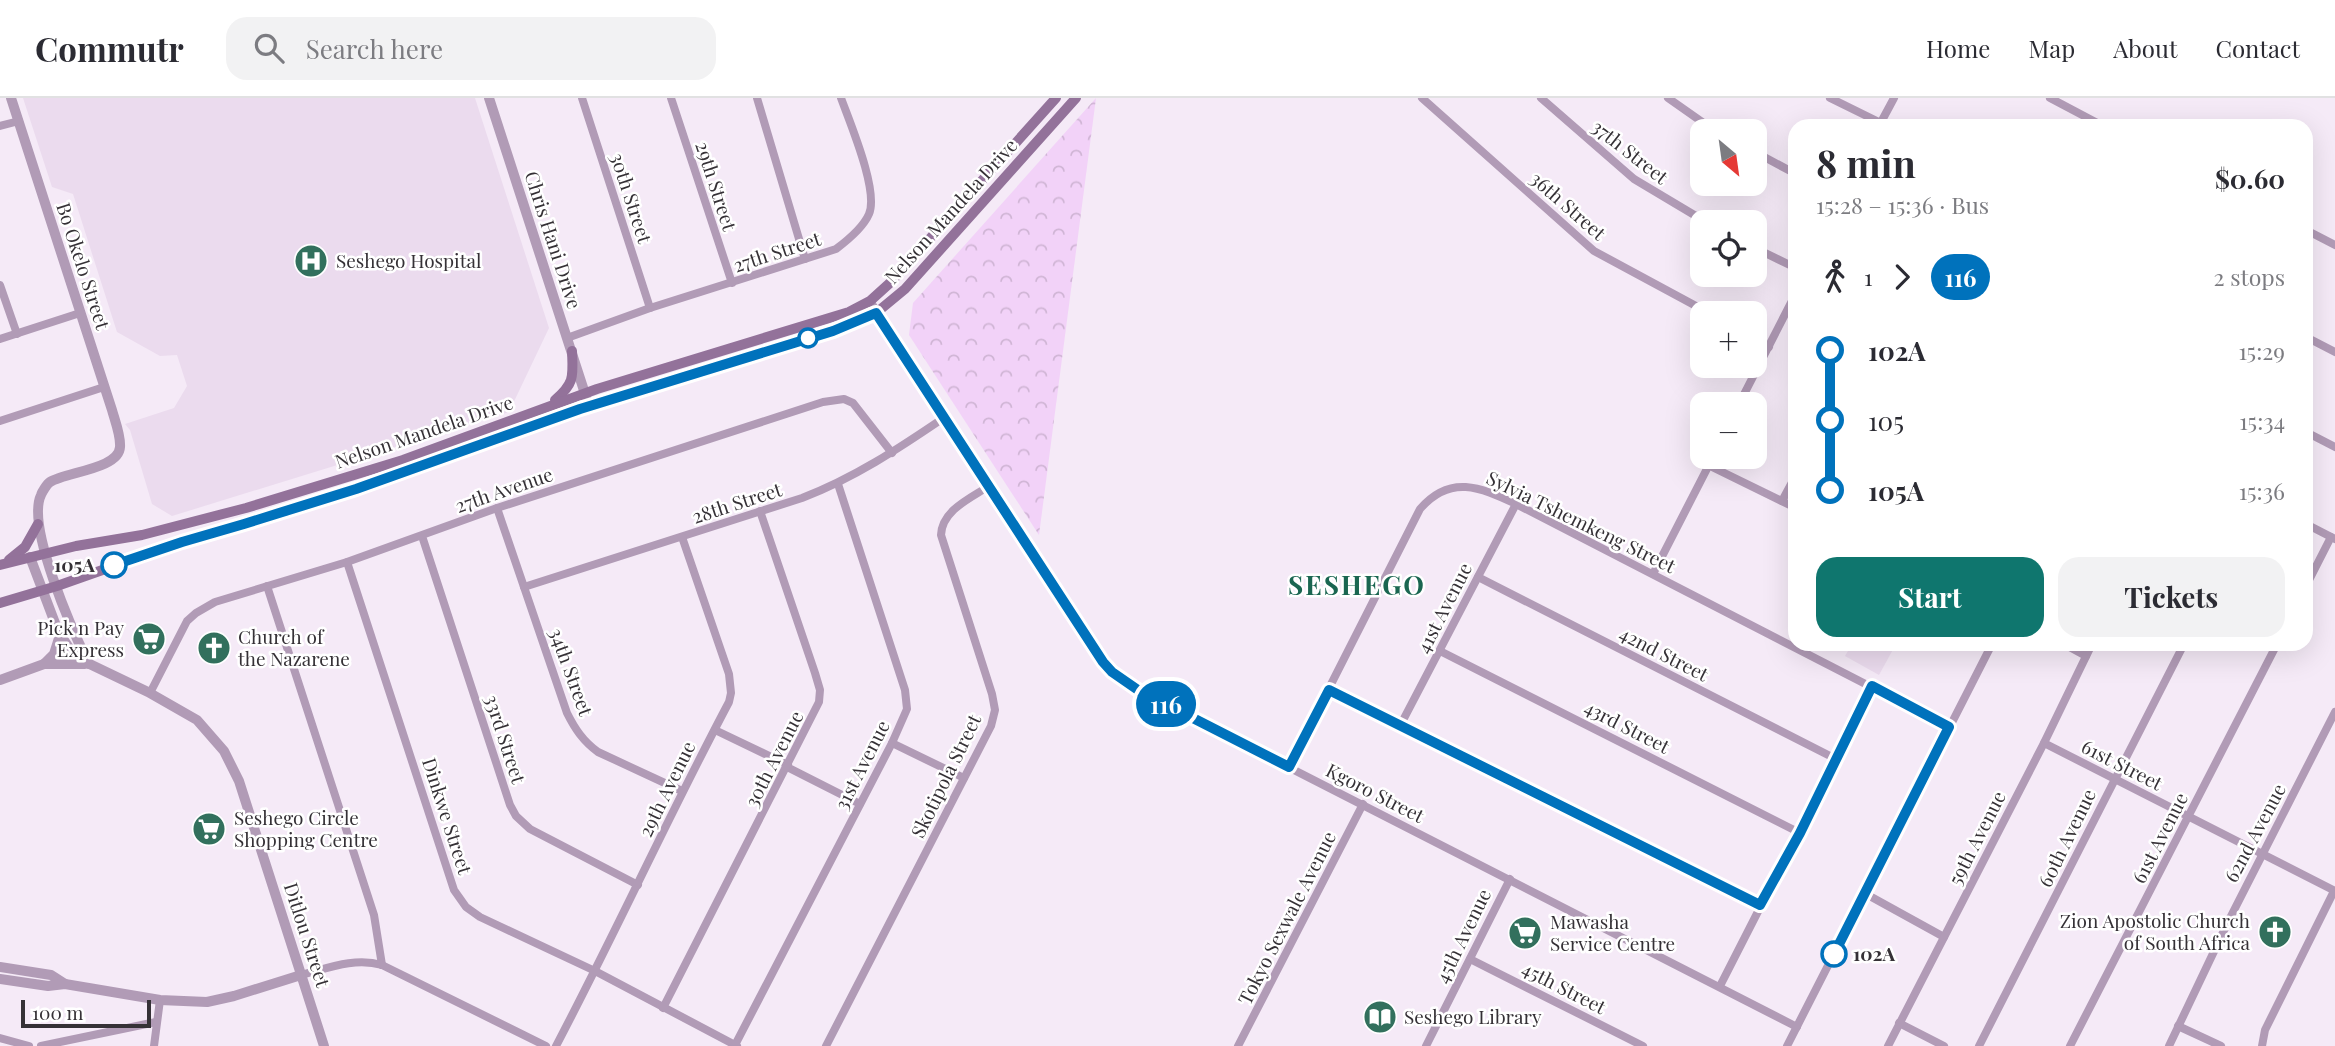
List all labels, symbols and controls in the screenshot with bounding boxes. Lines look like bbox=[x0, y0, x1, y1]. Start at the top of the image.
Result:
search box bbox=[226, 17, 716, 80]
text: Commutr bbox=[35, 26, 184, 70]
icon: search bbox=[250, 29, 288, 67]
text: Search here bbox=[306, 31, 443, 66]
text: Home bbox=[1926, 32, 1990, 64]
text: Map bbox=[2028, 32, 2075, 64]
text: About bbox=[2113, 32, 2177, 64]
text: Contact bbox=[2215, 32, 2300, 64]
street label: 37th Street bbox=[1587, 113, 1674, 189]
north arrow bbox=[1690, 119, 1768, 196]
map controls bbox=[1690, 119, 1767, 469]
street label: Nelson Mandela Drive bbox=[878, 132, 1022, 288]
text: 8 min bbox=[1816, 137, 1916, 188]
street label: 29th Street bbox=[690, 138, 744, 234]
street label: 30th Street bbox=[605, 149, 659, 246]
text: $0.60 bbox=[2215, 161, 2285, 196]
street label: 36th Street bbox=[1525, 165, 1612, 245]
street label: Chris Hani Drive bbox=[519, 167, 588, 312]
text: 15:28 – 15:36 · Bus bbox=[1816, 189, 1989, 220]
street label: Bo Okelo Street bbox=[51, 199, 117, 333]
button: locate bbox=[1690, 210, 1767, 287]
street label: 27th Street bbox=[730, 225, 824, 277]
hospital icon: Seshego Hospital bbox=[292, 242, 330, 280]
place label: Seshego Hospital bbox=[336, 247, 482, 273]
icon: walk bbox=[1816, 258, 1854, 296]
icon: forward bbox=[1883, 258, 1921, 296]
text: 1 bbox=[1864, 261, 1873, 292]
text: 116 bbox=[1945, 261, 1976, 293]
text: 2 stops bbox=[2214, 261, 2285, 292]
button: + bbox=[1690, 301, 1767, 378]
unlabelled marker bbox=[798, 328, 818, 348]
text: 102A bbox=[1868, 333, 1926, 368]
text: 15:29 bbox=[2238, 335, 2285, 366]
street label: Nelson Mandela Drive bbox=[331, 388, 516, 474]
button: − bbox=[1690, 392, 1767, 469]
text: 105 bbox=[1868, 403, 1904, 438]
text: 15:34 bbox=[2239, 405, 2285, 436]
street label: 27th Avenue bbox=[451, 460, 556, 518]
street label: Sylvia Tshemkeng Street bbox=[1483, 464, 1681, 578]
text: 105A bbox=[1868, 473, 1924, 508]
street label: 28th Street bbox=[689, 475, 785, 529]
text: 15:36 bbox=[2239, 475, 2285, 506]
place label: 105A bbox=[54, 551, 95, 577]
marker: 105A bbox=[101, 552, 127, 578]
button: Start bbox=[1816, 557, 2044, 637]
button: Tickets bbox=[2058, 557, 2285, 637]
street label: 41st Avenue bbox=[1409, 558, 1477, 657]
district label: SESHEGO bbox=[1288, 567, 1426, 602]
place label: Pick n Pay Express bbox=[37, 614, 124, 662]
supermarket icon: Pick n Pay Express bbox=[130, 620, 168, 658]
street label: 42nd Street bbox=[1616, 620, 1714, 687]
place label: Church of the Nazarene bbox=[238, 623, 350, 671]
street label: 34th Street bbox=[544, 624, 600, 719]
church icon: Church of the Nazarene bbox=[195, 629, 233, 667]
line badge: 116 bbox=[1126, 681, 1206, 727]
text: 116 bbox=[1150, 688, 1182, 720]
street label: 33rd Street bbox=[479, 691, 533, 787]
street label: 43rd Street bbox=[1580, 694, 1675, 759]
street label: 30th Avenue bbox=[738, 706, 808, 811]
street label: Skotipola Street bbox=[904, 709, 986, 842]
street label: 31st Avenue bbox=[827, 715, 895, 814]
street label: 61st Street bbox=[2078, 733, 2168, 796]
street label: 29th Avenue bbox=[632, 736, 700, 841]
street label: Dinkwe Street bbox=[417, 754, 479, 877]
street label: Kgoro Street bbox=[1322, 756, 1429, 828]
street label: 62nd Avenue bbox=[2217, 779, 2291, 886]
street label: 60th Avenue bbox=[2031, 784, 2101, 891]
street label: 59th Avenue bbox=[1941, 786, 2011, 889]
street label: 61st Avenue bbox=[2125, 788, 2193, 887]
place label: Seshego Circle Shopping Centre bbox=[234, 804, 378, 852]
supermarket icon: Seshego Circle Shopping Centre bbox=[190, 810, 228, 848]
street label: Tokyo Sexwale Avenue bbox=[1231, 826, 1341, 1009]
street label: Ditlou Street bbox=[279, 879, 337, 991]
street label: 45th Avenue bbox=[1428, 884, 1496, 987]
place label: Zion Apostolic Church of South Africa bbox=[2060, 907, 2251, 955]
place label: Mawasha Service Centre bbox=[1550, 908, 1675, 956]
church icon: Zion Apostolic Church of South Africa bbox=[2256, 913, 2294, 951]
supermarket icon: Mawasha Service Centre bbox=[1506, 914, 1544, 952]
place label: 102A bbox=[1853, 940, 1895, 966]
marker: 102A bbox=[1821, 941, 1847, 967]
street label: 45th Street bbox=[1518, 955, 1611, 1019]
scale bar bbox=[21, 997, 150, 1029]
library icon: Seshego Library bbox=[1361, 998, 1399, 1036]
text: 100 m bbox=[32, 999, 83, 1025]
place label: Seshego Library bbox=[1404, 1003, 1542, 1029]

